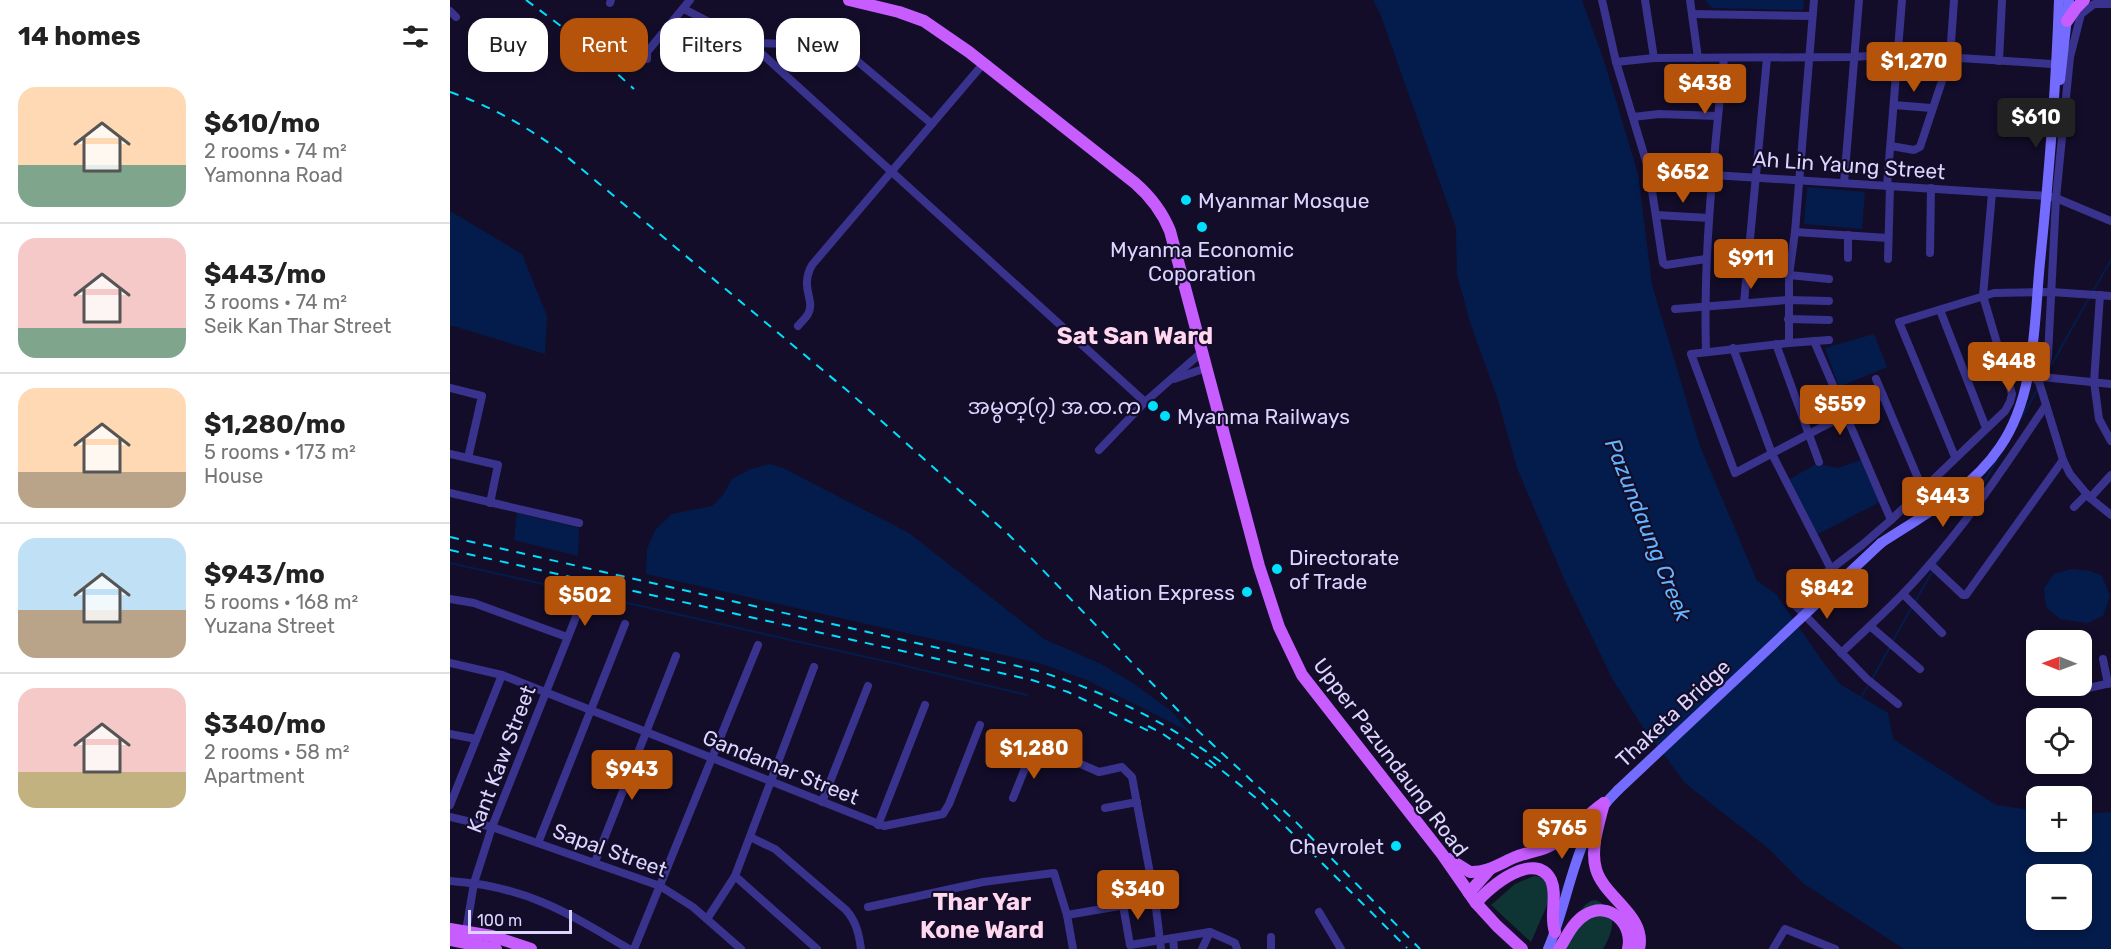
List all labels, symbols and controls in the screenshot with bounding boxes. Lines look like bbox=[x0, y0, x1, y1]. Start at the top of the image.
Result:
chip: Buy bbox=[468, 18, 548, 72]
chip: Rent bbox=[560, 18, 648, 72]
chip: Filters bbox=[660, 18, 764, 72]
chip: New bbox=[776, 18, 860, 72]
icon: filters bbox=[399, 20, 432, 53]
text: 14 homes bbox=[18, 21, 141, 52]
pin: $1,270 bbox=[1865, 42, 1963, 93]
text: $1,270 bbox=[1881, 49, 1947, 73]
pin: $438 bbox=[1669, 64, 1741, 115]
text: $438 bbox=[1678, 71, 1732, 95]
pin: $610 bbox=[2000, 98, 2072, 149]
text: $610 bbox=[2011, 105, 2061, 129]
text: $610/mo bbox=[204, 108, 320, 139]
icon: home bbox=[66, 111, 138, 183]
text: 2 rooms · 74 m² bbox=[204, 139, 347, 163]
street label: Ah Lin Yaung Street bbox=[1752, 146, 1946, 184]
pin: $652 bbox=[1647, 153, 1719, 204]
text: $652 bbox=[1657, 160, 1709, 184]
text: Yamonna Road bbox=[204, 163, 343, 187]
place label: Myanmar Mosque bbox=[1198, 188, 1369, 213]
marker: Myanmar Mosque bbox=[1179, 193, 1193, 207]
marker: Myanma Economic Coporation bbox=[1195, 220, 1209, 234]
place label: Myanma Economic Coporation bbox=[1110, 237, 1294, 286]
pin: $911 bbox=[1715, 239, 1787, 290]
text: $911 bbox=[1728, 246, 1774, 270]
text: $443/mo bbox=[204, 259, 326, 290]
icon: home bbox=[66, 262, 138, 334]
text: 3 rooms · 74 m² bbox=[204, 290, 347, 314]
text: Seik Kan Thar Street bbox=[204, 314, 391, 338]
district label: Sat San Ward bbox=[1057, 322, 1213, 350]
pin: $448 bbox=[1973, 342, 2045, 393]
text: $448 bbox=[1982, 349, 2036, 373]
pin: $559 bbox=[1804, 385, 1876, 436]
text: $559 bbox=[1814, 392, 1866, 416]
place label: အမွတ္(၇) အ.ထ.က bbox=[968, 394, 1141, 424]
marker: အမွတ္(၇) အ.ထ.က bbox=[1146, 399, 1160, 413]
place label: Myanma Railways bbox=[1177, 404, 1350, 429]
text: $1,280/mo bbox=[204, 409, 346, 440]
marker: Myanma Railways bbox=[1158, 409, 1172, 423]
icon: home bbox=[66, 412, 138, 484]
water label: Pazundaung Creek bbox=[1599, 435, 1697, 626]
text: 5 rooms · 173 m² bbox=[204, 440, 356, 464]
text: House bbox=[204, 464, 263, 488]
pin: $443 bbox=[1907, 477, 1979, 528]
text: $443 bbox=[1916, 484, 1970, 508]
place label: Directorate of Trade bbox=[1289, 545, 1399, 594]
text: $943/mo bbox=[204, 559, 325, 590]
icon: home bbox=[66, 562, 138, 634]
marker: Directorate of Trade bbox=[1270, 562, 1284, 576]
pin: $842 bbox=[1791, 569, 1863, 620]
pin: $502 bbox=[549, 576, 621, 627]
text: $842 bbox=[1800, 576, 1854, 600]
place label: Nation Express bbox=[1088, 580, 1235, 605]
text: $502 bbox=[559, 583, 611, 607]
marker: Nation Express bbox=[1240, 585, 1254, 599]
text: 5 rooms · 168 m² bbox=[204, 590, 358, 614]
text: Yuzana Street bbox=[204, 614, 335, 638]
north arrow bbox=[2026, 630, 2092, 696]
map controls bbox=[2026, 630, 2092, 930]
street label: Upper Pazundaung Road bbox=[1308, 653, 1474, 861]
street label: Thaketa Bridge bbox=[1611, 654, 1735, 772]
street label: Kant Kaw Street bbox=[461, 682, 541, 836]
button: locate bbox=[2026, 708, 2092, 774]
text: $340/mo bbox=[204, 709, 326, 740]
icon: home bbox=[66, 712, 138, 784]
street label: Gandamar Street bbox=[699, 724, 863, 810]
pin: $1,280 bbox=[985, 729, 1083, 780]
text: $1,280 bbox=[1000, 736, 1069, 760]
text: 2 rooms · 58 m² bbox=[204, 740, 350, 764]
pin: $943 bbox=[596, 750, 668, 801]
text: $943 bbox=[606, 757, 658, 781]
text: Apartment bbox=[204, 764, 305, 788]
button: + bbox=[2026, 786, 2092, 852]
pin: $765 bbox=[1526, 809, 1598, 860]
text: $765 bbox=[1537, 816, 1587, 840]
street label: Sapal Street bbox=[549, 818, 671, 882]
place label: Chevrolet bbox=[1289, 834, 1384, 859]
marker: Chevrolet bbox=[1389, 839, 1403, 853]
button: − bbox=[2026, 864, 2092, 930]
pin: $340 bbox=[1102, 870, 1174, 921]
text: $340 bbox=[1111, 877, 1165, 901]
district label: Thar Yar Kone Ward bbox=[920, 888, 1044, 944]
scale bar bbox=[468, 907, 572, 934]
text: 100 m bbox=[477, 911, 522, 930]

